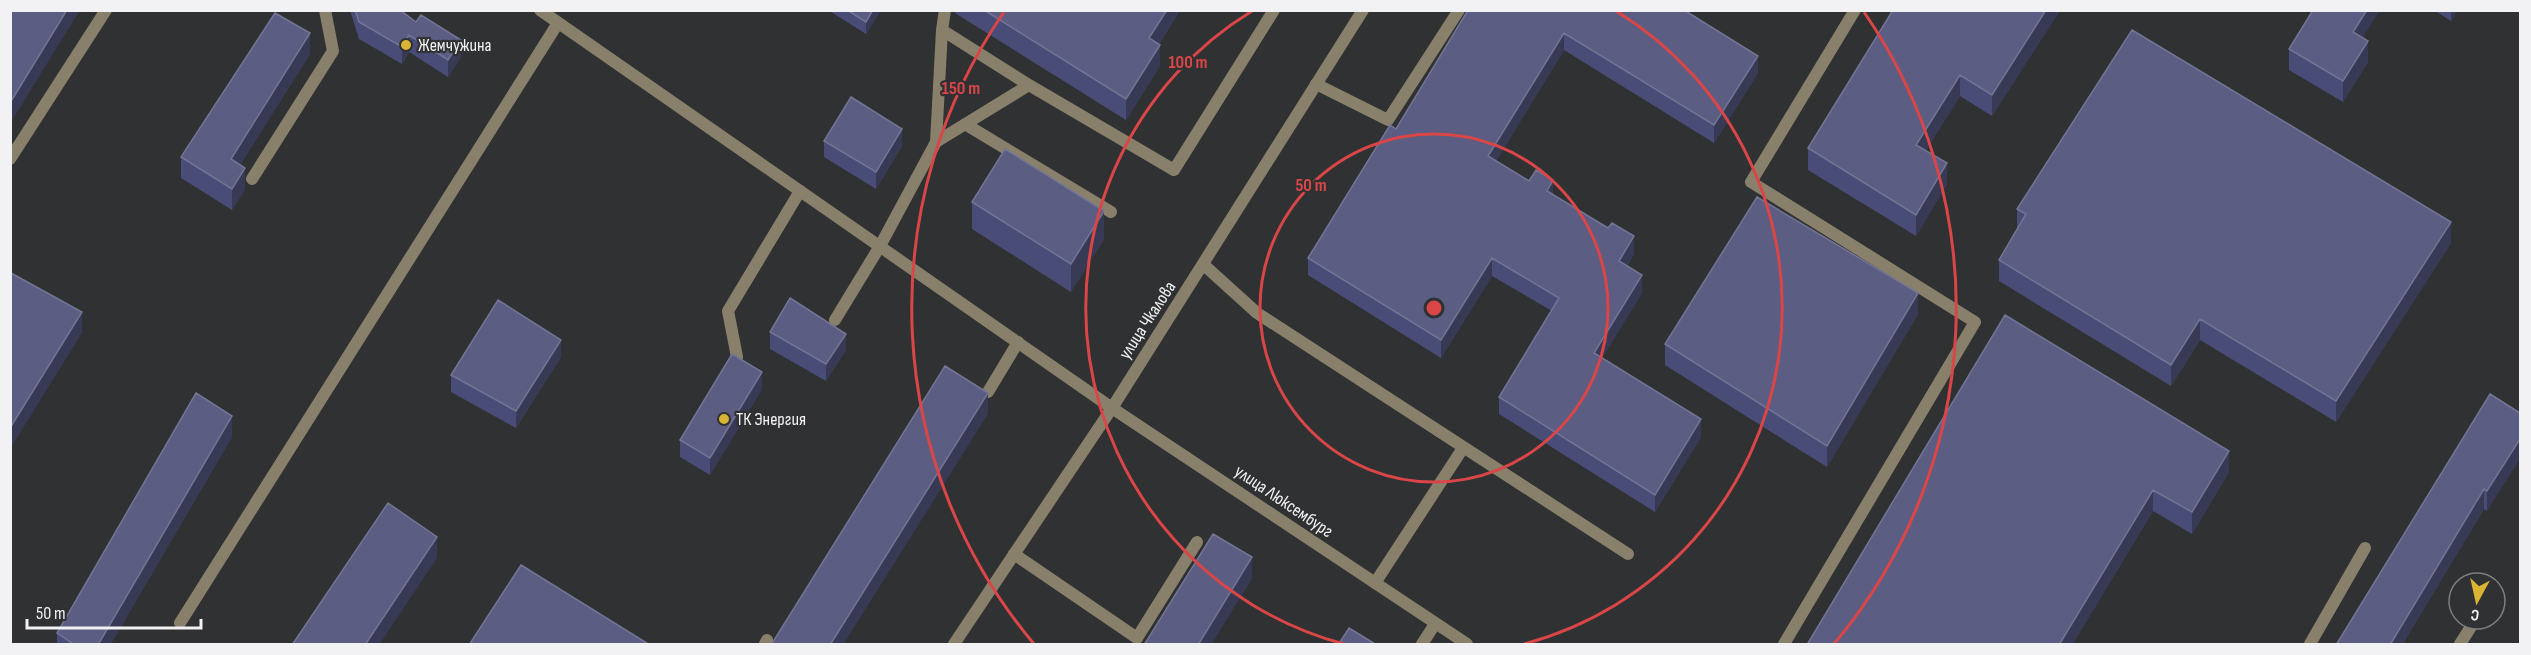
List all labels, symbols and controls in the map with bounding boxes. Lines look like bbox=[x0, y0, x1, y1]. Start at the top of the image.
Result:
place label: Жемчужина bbox=[418, 35, 492, 56]
marker: Жемчужина bbox=[399, 38, 413, 52]
text: 100 m bbox=[1169, 52, 1208, 73]
text: 150 m bbox=[942, 78, 980, 99]
text: 50 m bbox=[1295, 175, 1327, 196]
street label: улица Чкалова bbox=[1114, 277, 1180, 363]
centre of rings bbox=[1424, 298, 1444, 318]
place label: ТК Энергия bbox=[736, 409, 806, 430]
marker: ТК Энергия bbox=[717, 412, 731, 426]
street label: улица Люксембург bbox=[1231, 461, 1337, 542]
north arrow bbox=[2447, 571, 2507, 631]
scale bar bbox=[27, 592, 201, 630]
text: 50 m bbox=[36, 603, 66, 624]
text: С bbox=[2470, 604, 2481, 624]

